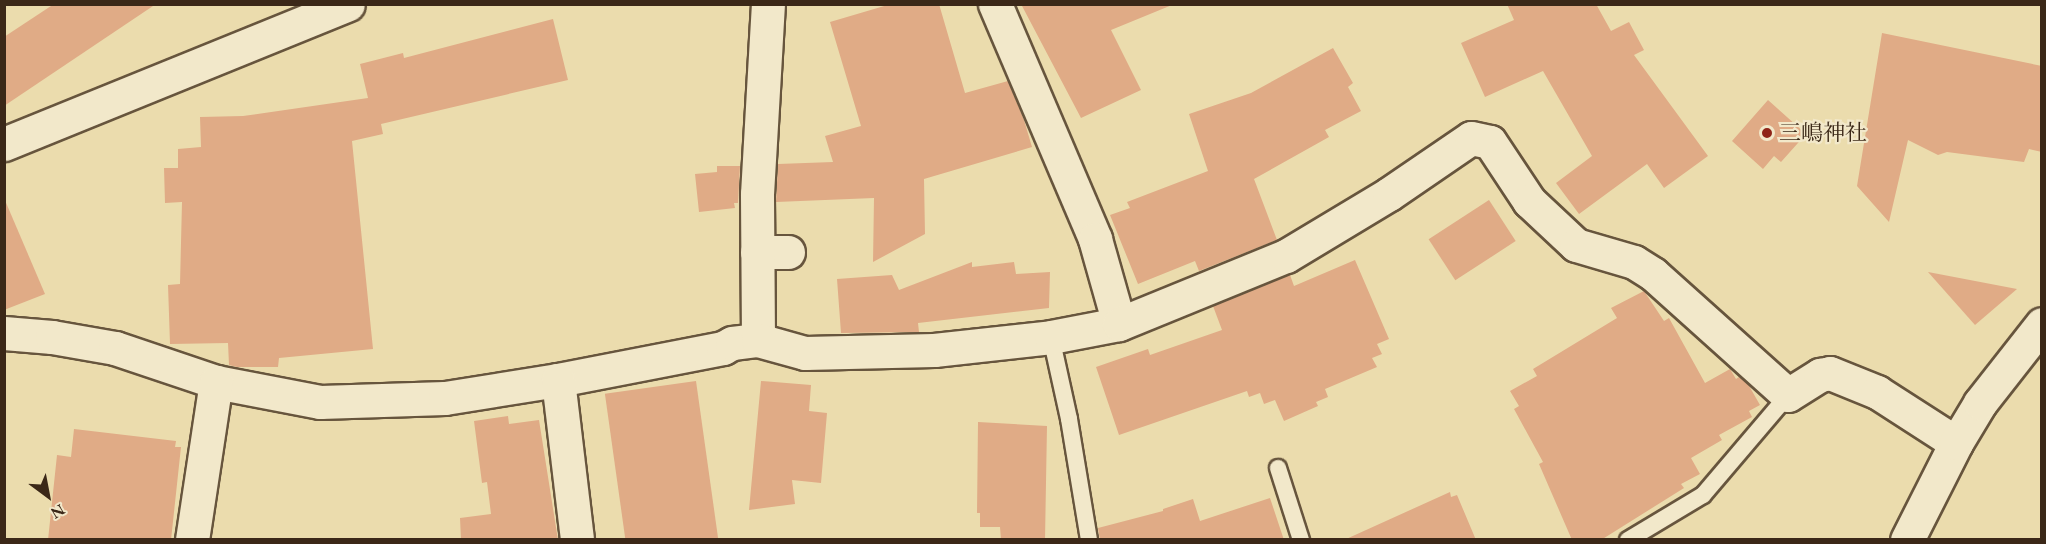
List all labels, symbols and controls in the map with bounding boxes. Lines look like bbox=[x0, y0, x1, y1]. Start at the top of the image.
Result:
place label: 三嶋神社 bbox=[1779, 120, 1867, 146]
marker: 三嶋神社 bbox=[1760, 126, 1774, 140]
north arrow bbox=[18, 466, 78, 526]
text: N bbox=[47, 499, 69, 524]

